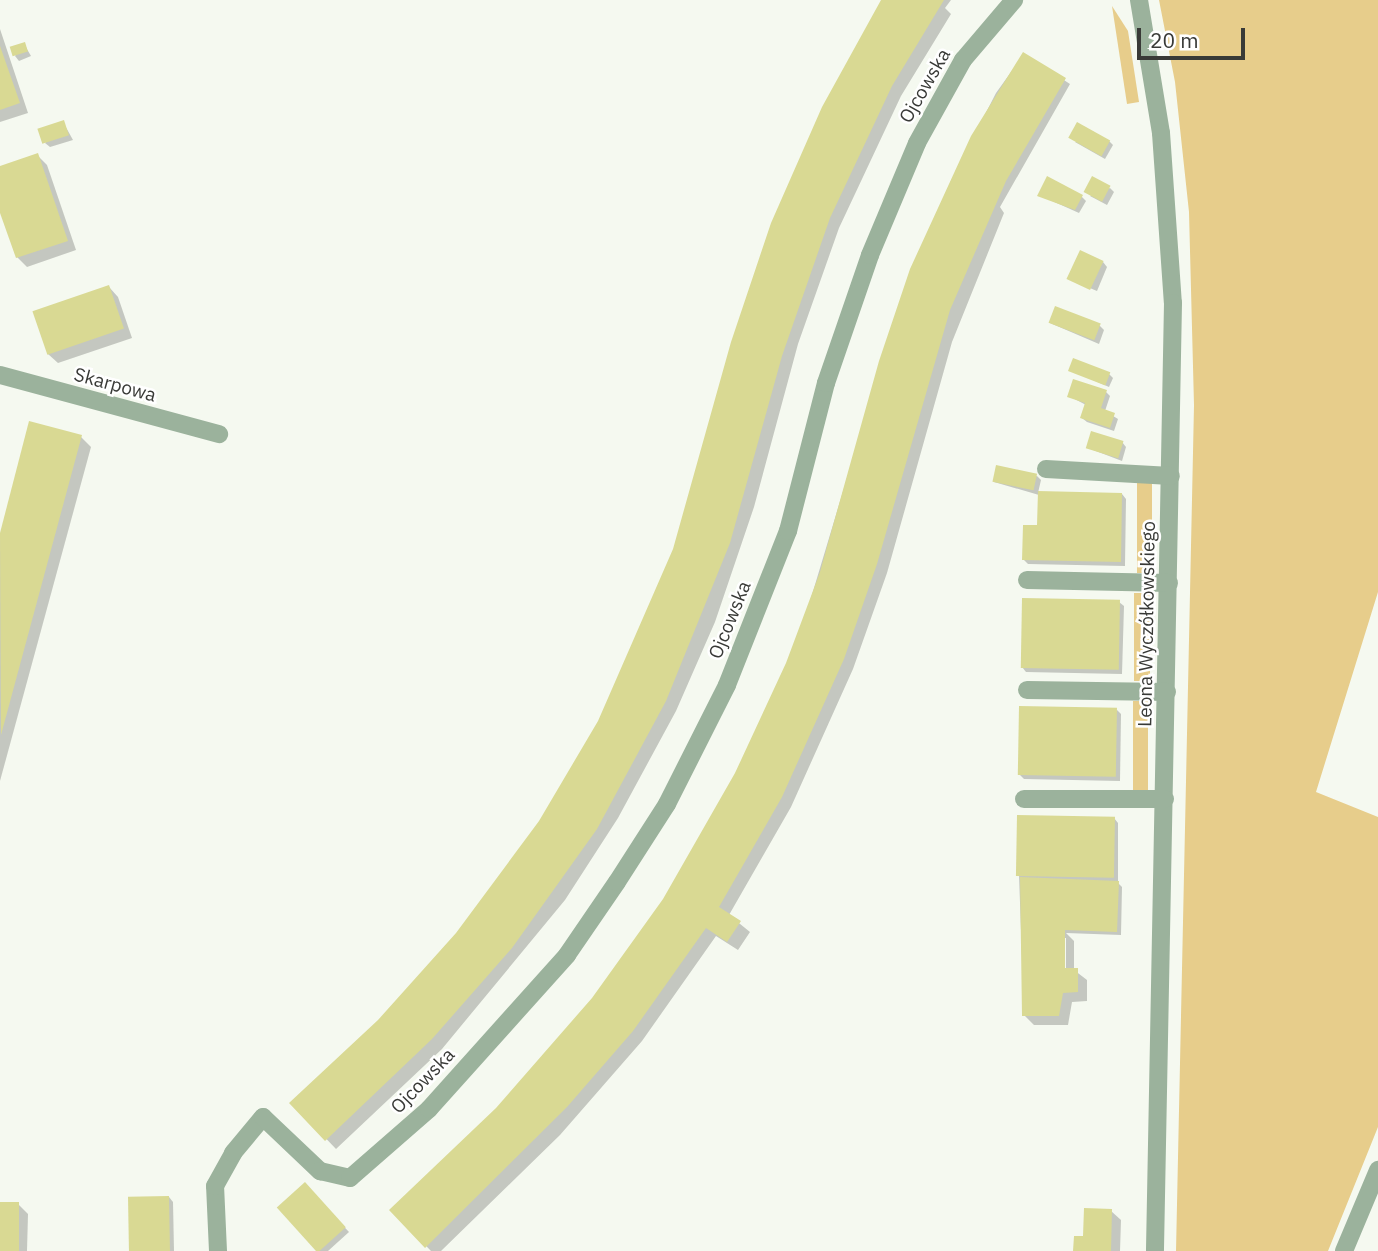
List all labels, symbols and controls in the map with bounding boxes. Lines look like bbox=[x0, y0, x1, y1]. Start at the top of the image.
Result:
scale bar bbox=[1140, 14, 1248, 58]
text: 20 m bbox=[1150, 26, 1199, 54]
street label: Ojcowska bbox=[895, 45, 955, 127]
street label: Skarpowa bbox=[71, 363, 159, 407]
street label: Leona Wyczółkowskiego bbox=[1134, 521, 1160, 727]
street label: Ojcowska bbox=[704, 578, 756, 662]
street label: Ojcowska bbox=[386, 1044, 460, 1118]

